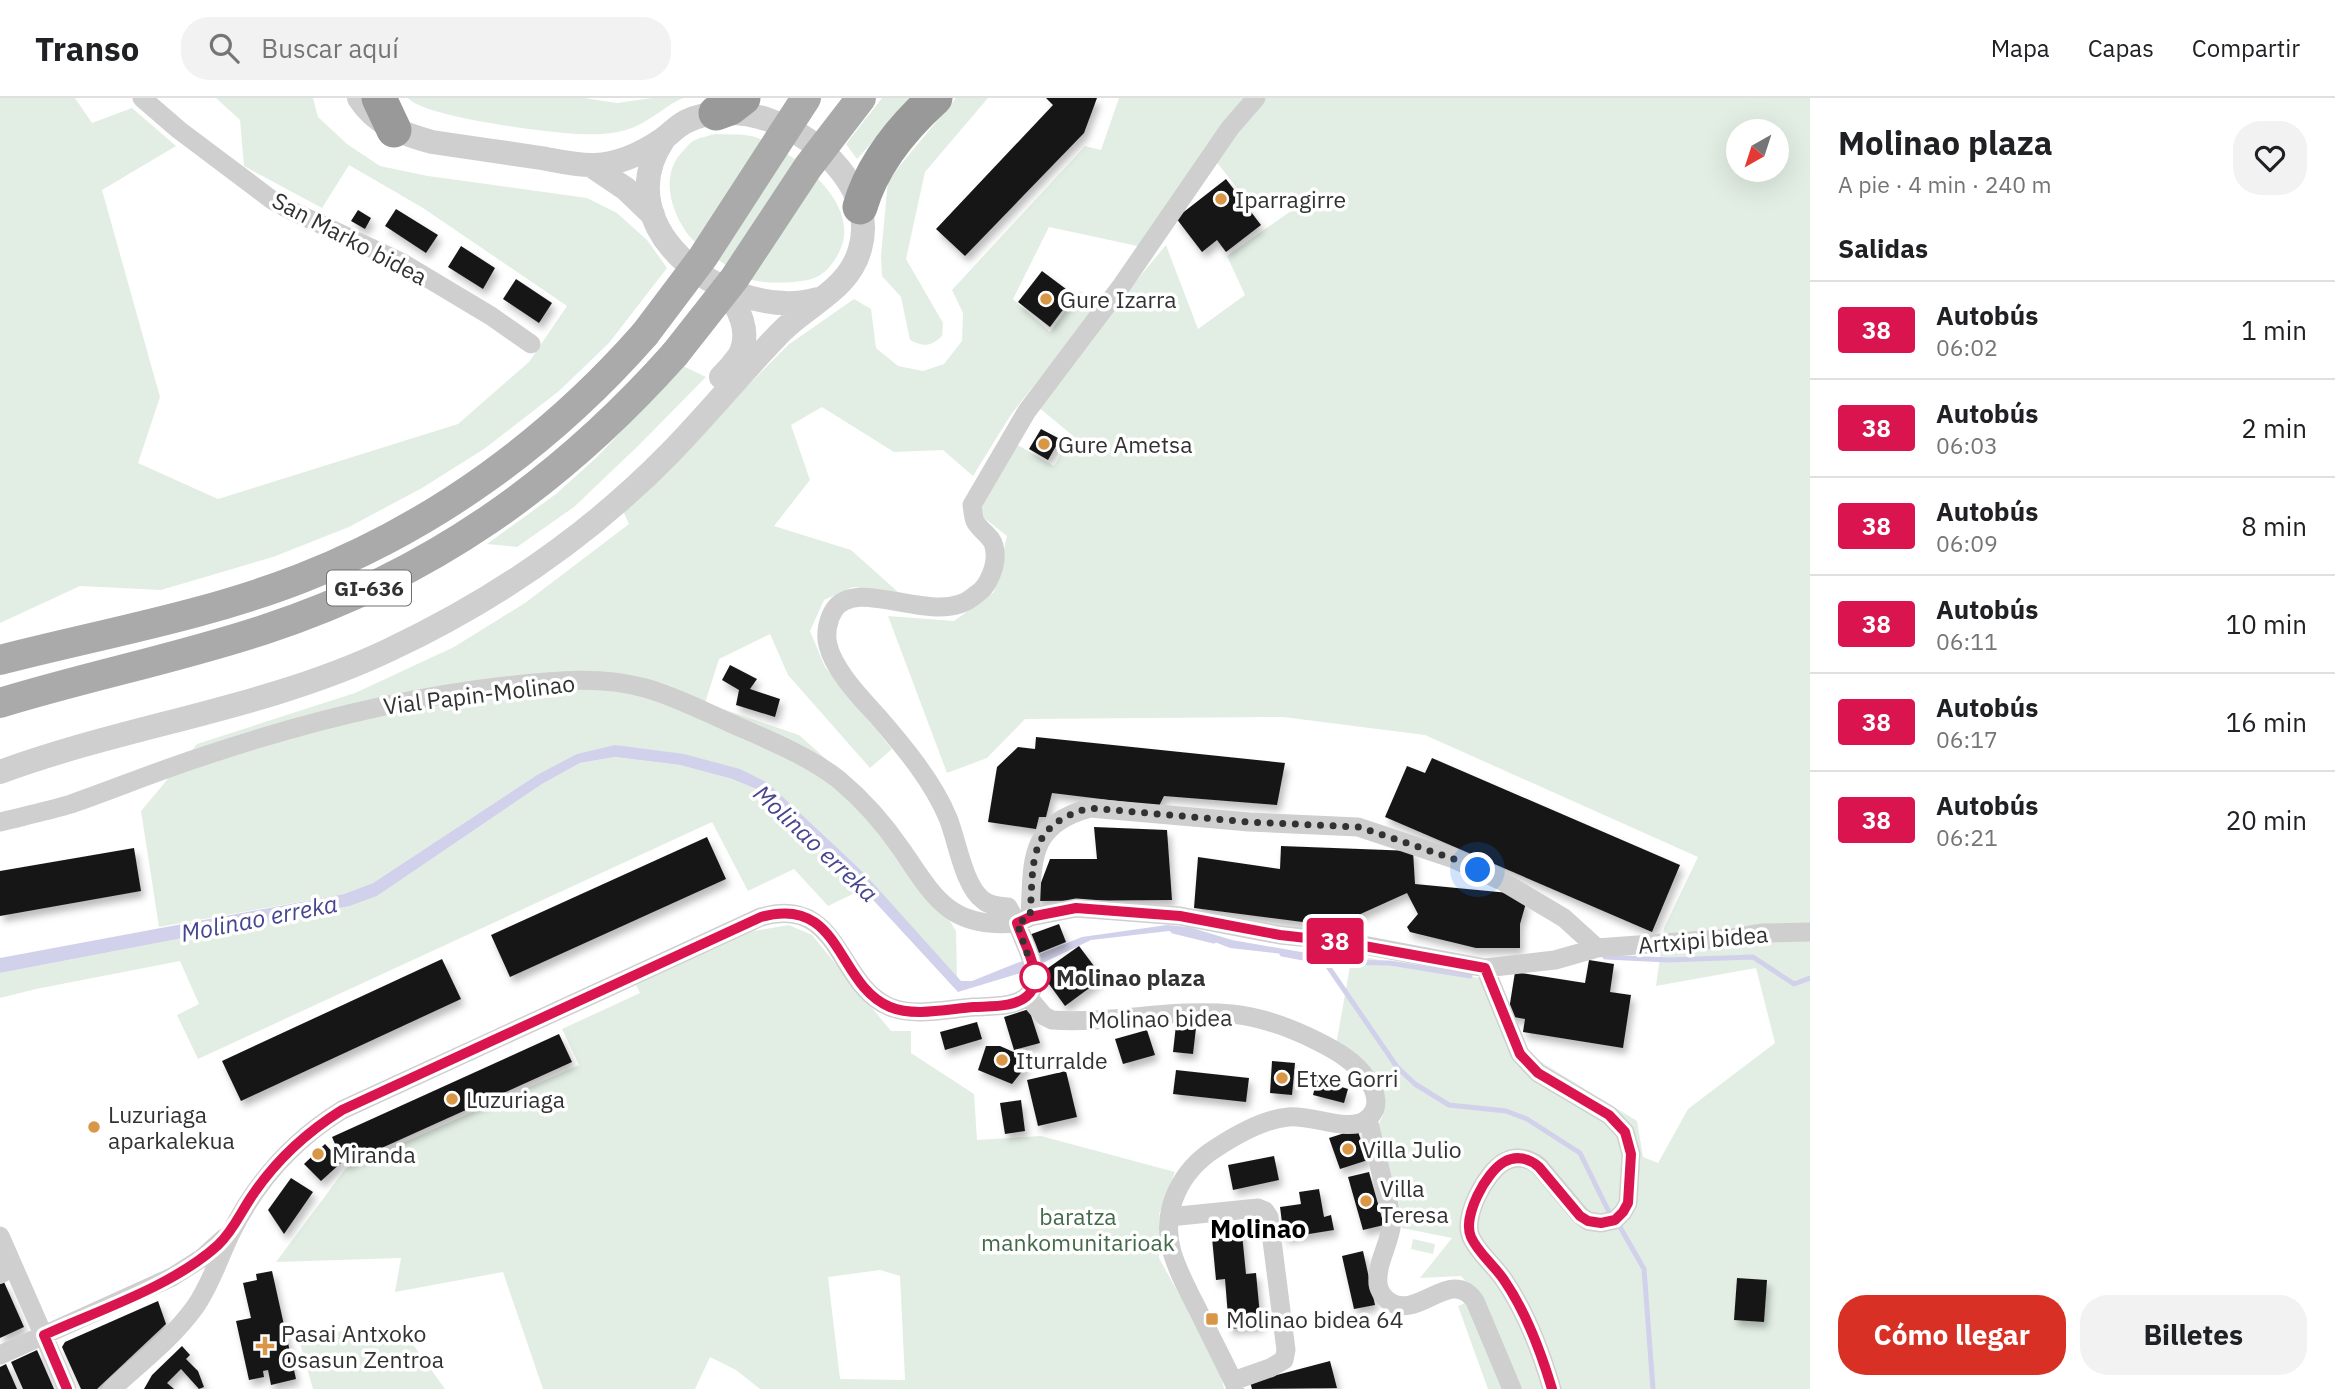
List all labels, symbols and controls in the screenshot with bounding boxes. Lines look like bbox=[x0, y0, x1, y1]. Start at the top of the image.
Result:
search box bbox=[181, 17, 671, 80]
text: Transo bbox=[35, 27, 139, 70]
icon: search bbox=[205, 29, 243, 67]
text: Buscar aquí bbox=[261, 31, 399, 65]
text: Mapa bbox=[1991, 32, 2050, 64]
text: Capas bbox=[2088, 32, 2154, 64]
text: Compartir bbox=[2192, 32, 2300, 64]
north arrow bbox=[1726, 119, 1788, 182]
map controls bbox=[1726, 119, 1789, 182]
text: Molinao plaza bbox=[1838, 121, 2053, 164]
button: heart bbox=[2233, 121, 2307, 195]
text: A pie · 4 min · 240 m bbox=[1838, 169, 2052, 199]
place label: Iparragirre bbox=[1235, 184, 1346, 214]
street label: San Marko bidea bbox=[268, 185, 432, 291]
marker: Iparragirre bbox=[1213, 191, 1229, 207]
text: Salidas bbox=[1838, 231, 1928, 265]
place label: Gure Izarra bbox=[1060, 284, 1177, 314]
marker: Gure Izarra bbox=[1038, 291, 1054, 307]
text: Autobús bbox=[1936, 298, 2038, 332]
text: 1 min bbox=[2241, 313, 2307, 347]
text: 38 bbox=[1862, 314, 1891, 346]
text: 06:02 bbox=[1936, 332, 1998, 362]
text: Autobús bbox=[1936, 396, 2038, 430]
text: 2 min bbox=[2241, 411, 2307, 445]
text: 38 bbox=[1862, 412, 1891, 444]
place label: Gure Ametsa bbox=[1058, 429, 1192, 459]
text: 06:03 bbox=[1936, 430, 1998, 460]
marker: Gure Ametsa bbox=[1036, 436, 1052, 452]
text: Autobús bbox=[1936, 494, 2038, 528]
text: 8 min bbox=[2241, 509, 2307, 543]
text: 38 bbox=[1862, 510, 1891, 542]
text: 06:09 bbox=[1936, 528, 1998, 558]
road number: GI-636 bbox=[327, 570, 411, 606]
text: Autobús bbox=[1936, 592, 2038, 626]
text: 10 min bbox=[2226, 607, 2307, 641]
text: 38 bbox=[1862, 608, 1891, 640]
text: 06:11 bbox=[1936, 626, 1998, 656]
street label: Vial Papin-Molinao bbox=[381, 667, 577, 721]
text: Autobús bbox=[1936, 690, 2038, 724]
text: 16 min bbox=[2226, 705, 2307, 739]
text: 38 bbox=[1862, 706, 1891, 738]
text: 06:17 bbox=[1936, 724, 1998, 754]
water label: Molinao erreka bbox=[747, 777, 885, 909]
text: Autobús bbox=[1936, 788, 2038, 822]
text: 20 min bbox=[2226, 803, 2307, 837]
text: 38 bbox=[1862, 804, 1891, 836]
text: 06:21 bbox=[1936, 822, 1998, 852]
your location bbox=[1460, 852, 1495, 887]
water label: Molinao erreka bbox=[178, 887, 340, 949]
line badge: 38 bbox=[1304, 918, 1366, 964]
street label: Artxipi bidea bbox=[1637, 918, 1769, 960]
text: 38 bbox=[1321, 925, 1349, 957]
marker: Molinao plaza bbox=[1020, 962, 1050, 992]
place label: Molinao plaza bbox=[1056, 962, 1206, 992]
street label: Molinao bidea bbox=[1087, 1002, 1233, 1034]
place label: Iturralde bbox=[1016, 1045, 1108, 1075]
marker: Iturralde bbox=[994, 1052, 1010, 1068]
place label: Etxe Gorri bbox=[1296, 1063, 1398, 1093]
marker: Etxe Gorri bbox=[1274, 1070, 1290, 1086]
place label: Luzuriaga bbox=[466, 1084, 565, 1114]
marker: Luzuriaga bbox=[444, 1091, 460, 1107]
place label: Luzuriaga aparkalekua bbox=[108, 1099, 235, 1155]
marker: Luzuriaga aparkalekua bbox=[86, 1119, 102, 1135]
place label: Villa Julio bbox=[1362, 1134, 1462, 1164]
place label: Miranda bbox=[332, 1139, 416, 1169]
marker: Villa Julio bbox=[1340, 1141, 1356, 1157]
marker: Miranda bbox=[310, 1146, 326, 1162]
place label: Villa Teresa bbox=[1380, 1173, 1449, 1229]
marker: Villa Teresa bbox=[1358, 1193, 1374, 1209]
park label: baratza mankomunitarioak bbox=[981, 1201, 1175, 1257]
district label: Molinao bbox=[1210, 1211, 1306, 1245]
button: Cómo llegar bbox=[1838, 1295, 2066, 1375]
button: Billetes bbox=[2080, 1295, 2307, 1375]
place label: Molinao bidea 64 bbox=[1226, 1304, 1404, 1334]
marker: Molinao bidea 64 bbox=[1204, 1311, 1220, 1327]
place label: Pasai Antxoko Osasun Zentroa bbox=[281, 1318, 444, 1374]
marker: Pasai Antxoko Osasun Zentroa bbox=[255, 1336, 275, 1356]

